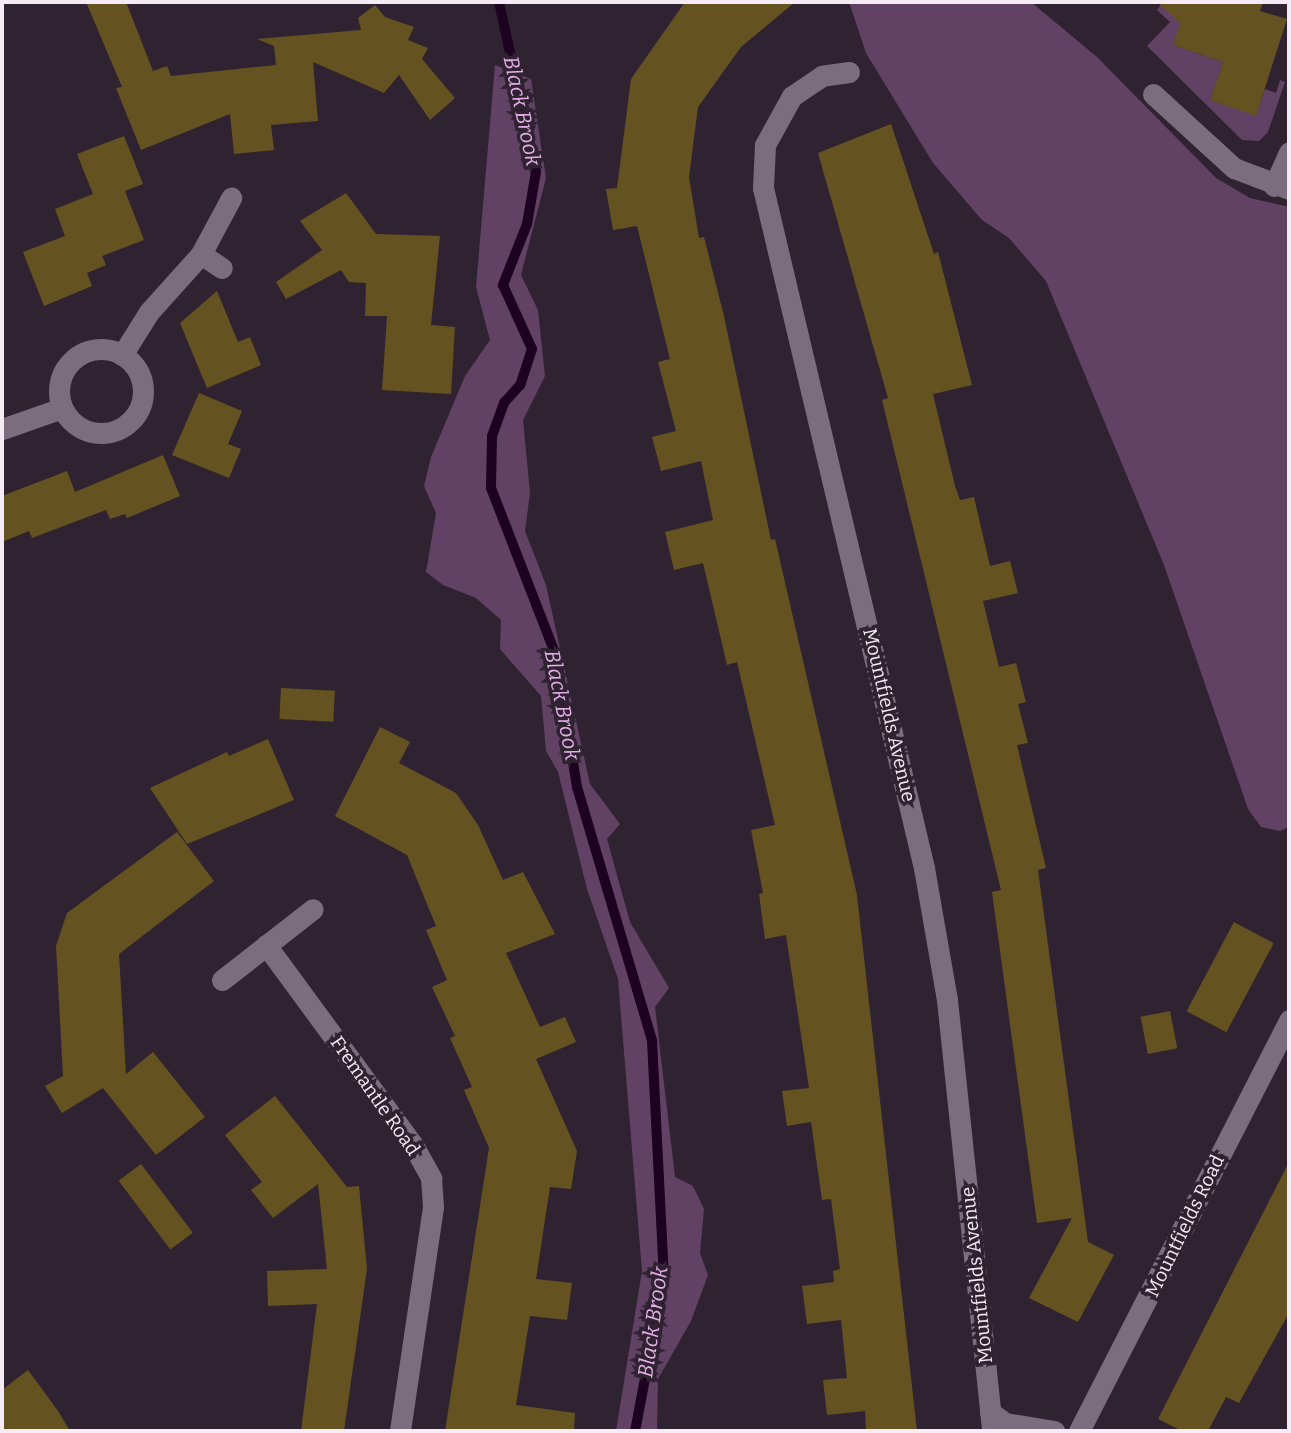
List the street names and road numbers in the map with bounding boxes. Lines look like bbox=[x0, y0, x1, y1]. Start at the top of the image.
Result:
street label: Mountfields Avenue bbox=[858, 626, 920, 804]
street label: Fremantle Road bbox=[325, 1032, 425, 1160]
street label: Mountfields Road bbox=[1141, 1151, 1229, 1301]
street label: Mountfields Avenue bbox=[956, 1186, 998, 1364]

